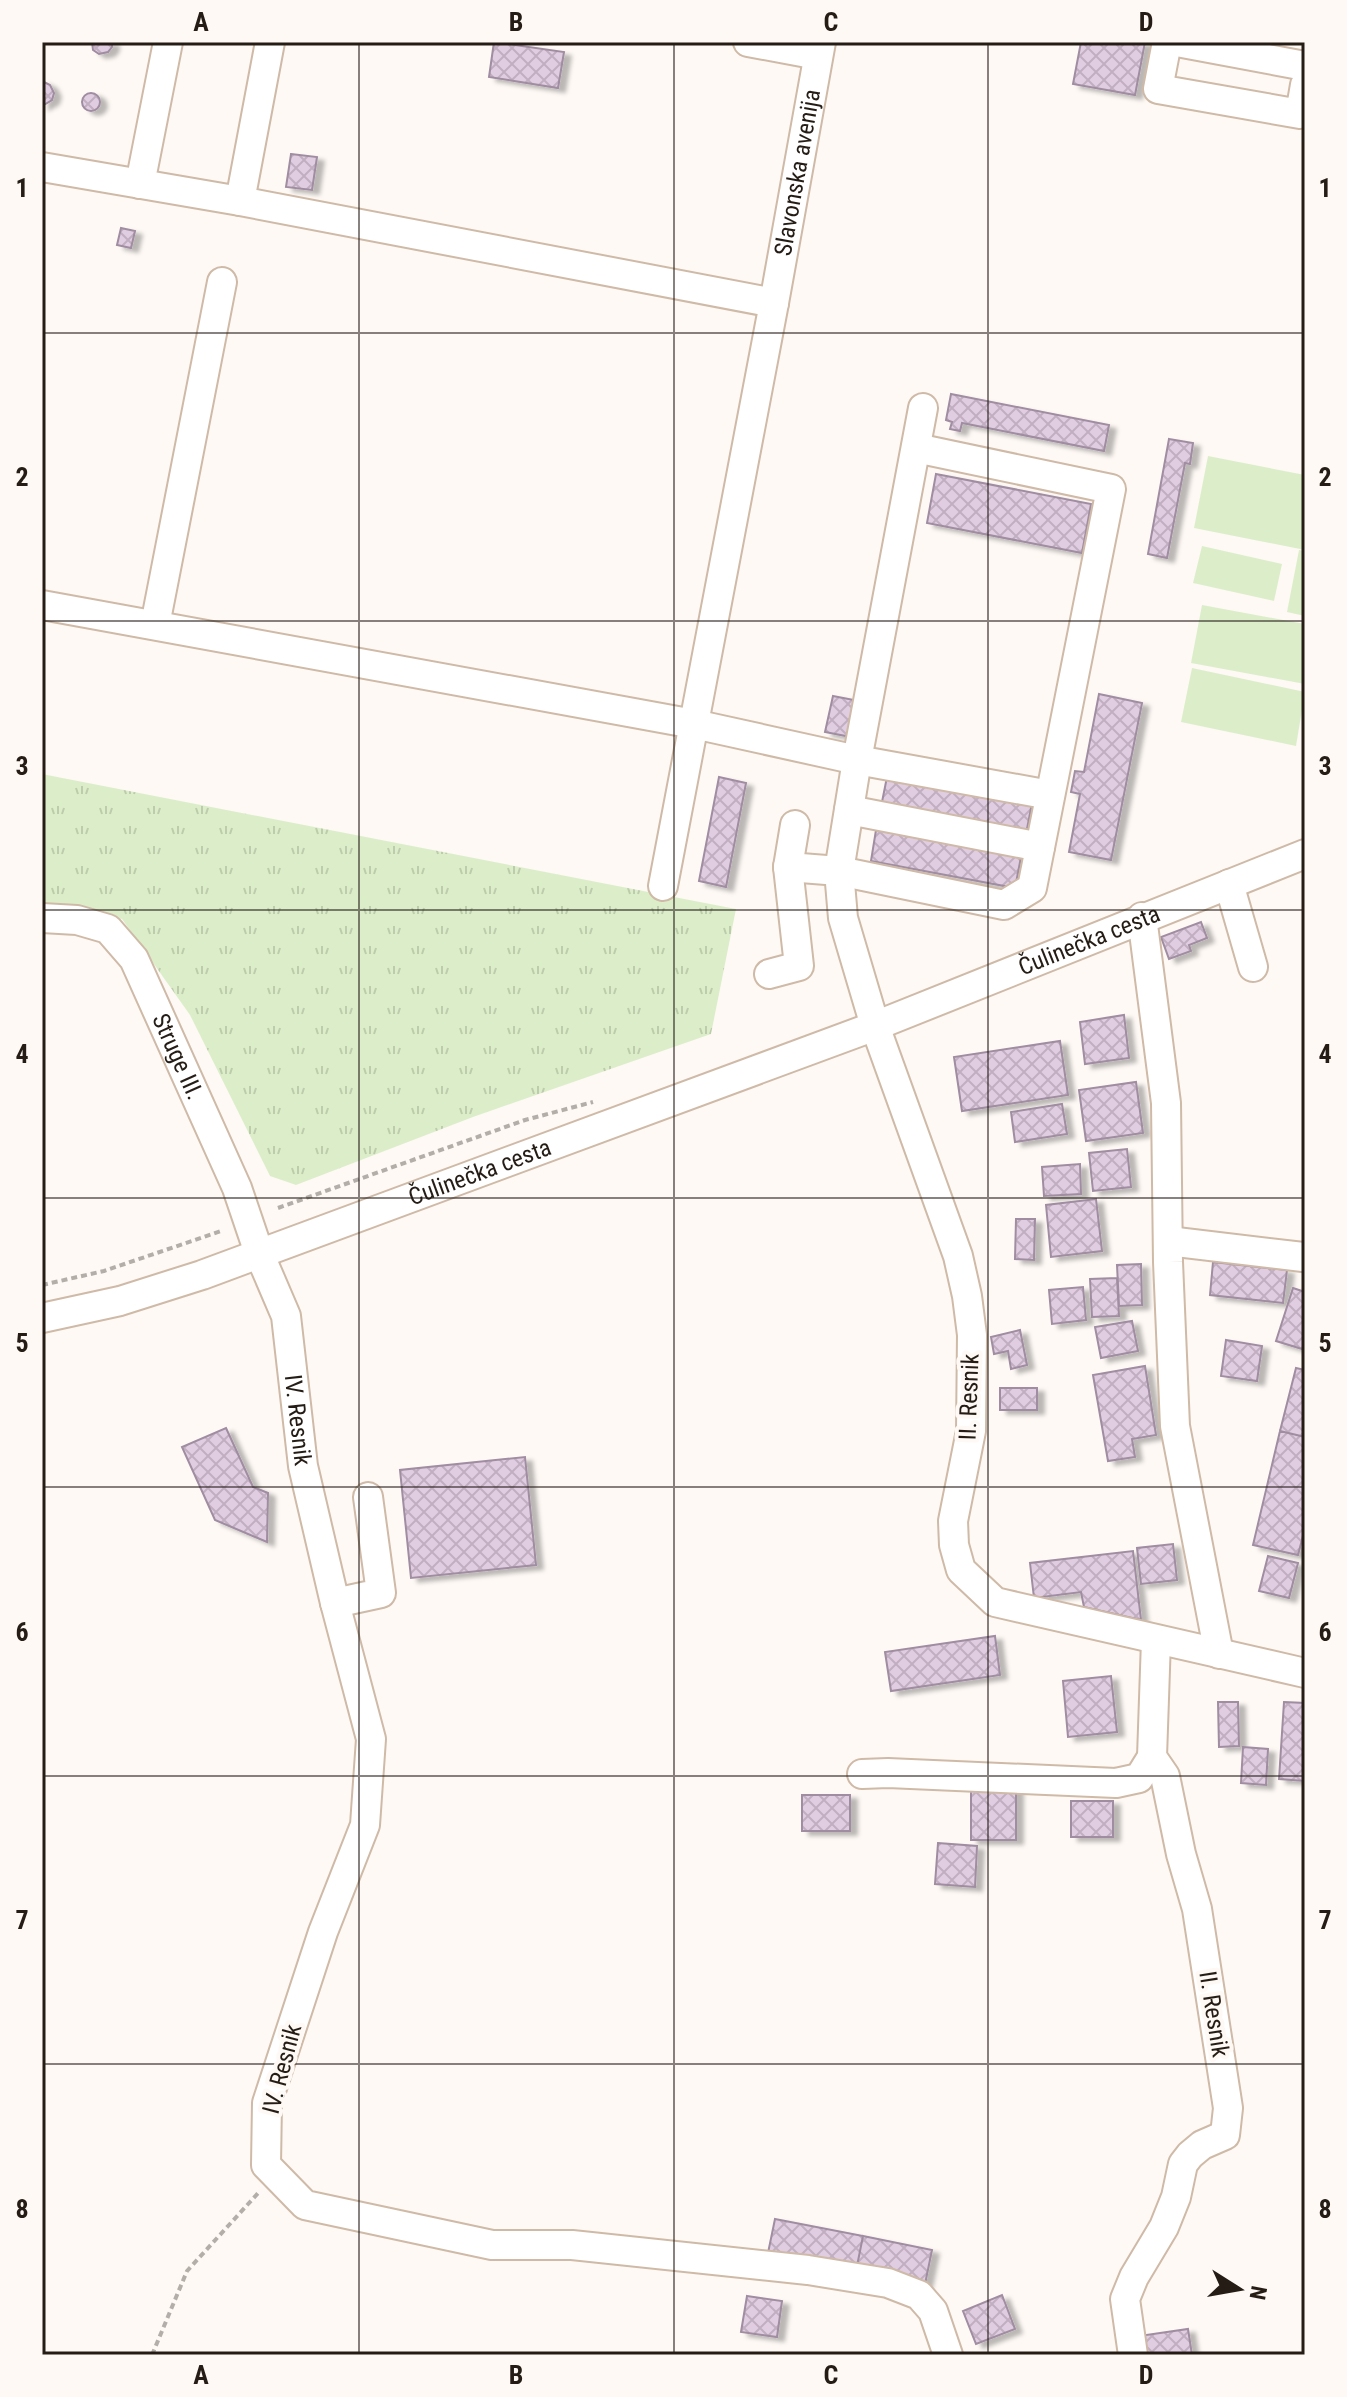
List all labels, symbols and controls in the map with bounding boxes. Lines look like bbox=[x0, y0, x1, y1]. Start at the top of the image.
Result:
text: A bbox=[193, 7, 209, 37]
text: B bbox=[509, 7, 523, 37]
text: C bbox=[824, 7, 839, 37]
text: D bbox=[1139, 7, 1153, 37]
street label: Slavonska avenija bbox=[769, 87, 826, 258]
text: 1 bbox=[15, 173, 29, 203]
text: 1 bbox=[1318, 173, 1332, 203]
text: 2 bbox=[15, 462, 29, 492]
text: 2 bbox=[1318, 462, 1332, 492]
text: 3 bbox=[15, 751, 29, 781]
text: 3 bbox=[1318, 751, 1332, 781]
street label: Čulinečka cesta bbox=[1014, 900, 1164, 981]
street label: Struge III. bbox=[146, 1009, 209, 1104]
text: 4 bbox=[15, 1039, 29, 1069]
text: 4 bbox=[1318, 1039, 1332, 1069]
street label: Čulinečka cesta bbox=[404, 1133, 555, 1211]
text: 5 bbox=[15, 1328, 29, 1358]
text: 5 bbox=[1318, 1328, 1332, 1358]
street label: II. Resnik bbox=[953, 1353, 985, 1441]
street label: IV. Resnik bbox=[279, 1373, 317, 1467]
text: 6 bbox=[15, 1617, 29, 1647]
text: 6 bbox=[1318, 1617, 1332, 1647]
text: 7 bbox=[15, 1905, 29, 1935]
text: 7 bbox=[1318, 1905, 1332, 1935]
street label: II. Resnik bbox=[1193, 1969, 1235, 2059]
street label: IV. Resnik bbox=[257, 2021, 307, 2117]
text: 8 bbox=[15, 2194, 29, 2224]
text: 8 bbox=[1318, 2194, 1332, 2224]
north arrow bbox=[1199, 2249, 1279, 2329]
text: N bbox=[1245, 2284, 1272, 2302]
text: A bbox=[193, 2360, 209, 2390]
text: B bbox=[509, 2360, 523, 2390]
text: C bbox=[824, 2360, 839, 2390]
text: D bbox=[1139, 2360, 1153, 2390]

